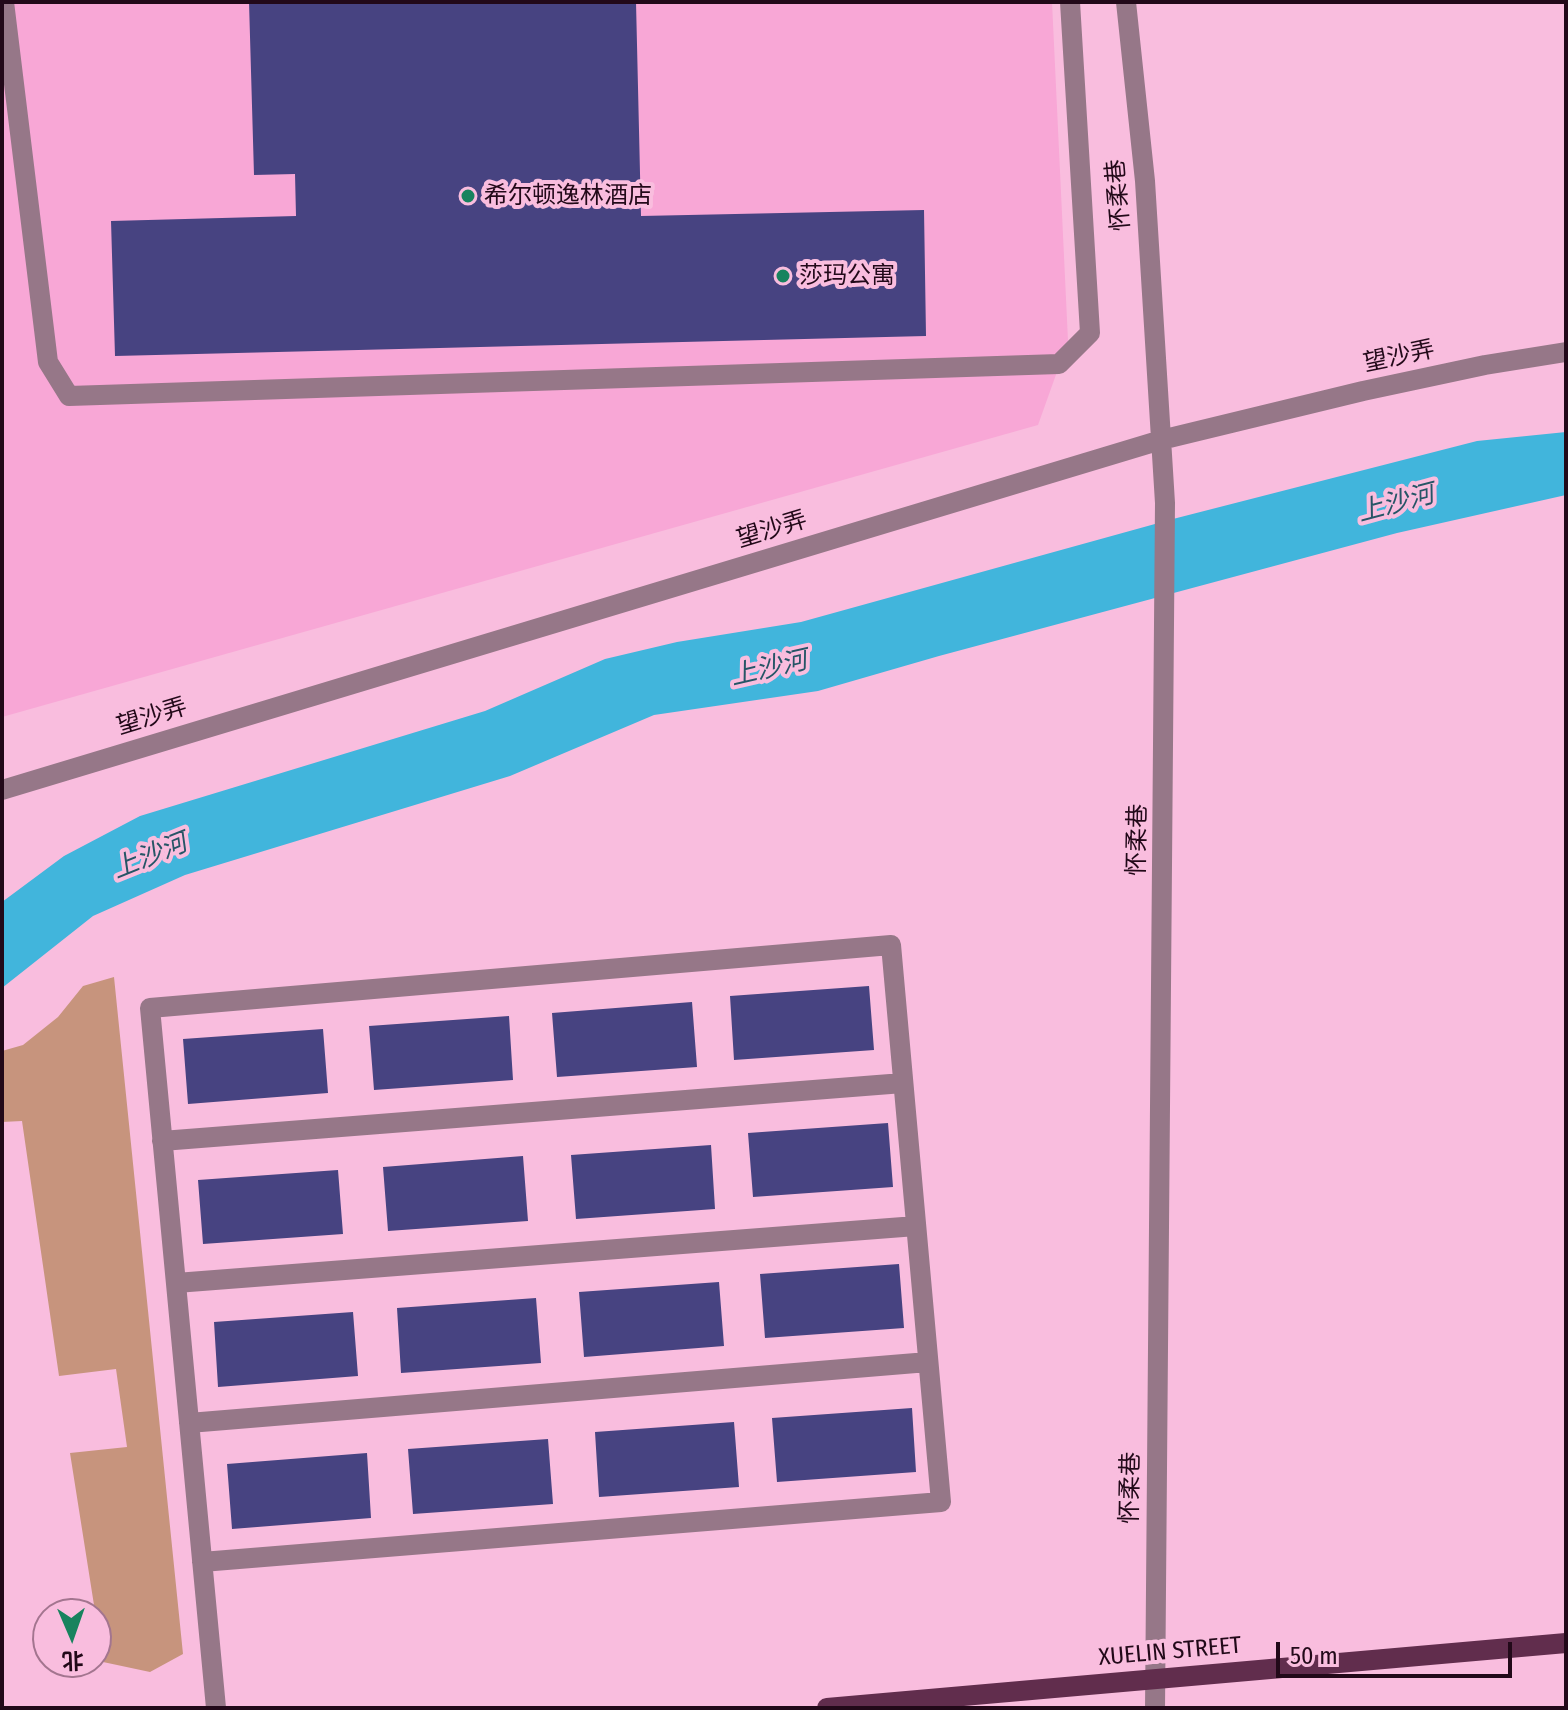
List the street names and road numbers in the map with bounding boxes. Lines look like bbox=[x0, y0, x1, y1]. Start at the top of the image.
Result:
street label: 怀柔巷 bbox=[1102, 158, 1136, 232]
street label: 望沙弄 bbox=[1361, 335, 1437, 379]
street label: 望沙弄 bbox=[733, 506, 811, 554]
street label: 望沙弄 bbox=[113, 693, 191, 741]
street label: 怀柔巷 bbox=[1123, 804, 1153, 876]
street label: 怀柔巷 bbox=[1116, 1452, 1146, 1524]
street label: XUELIN STREET bbox=[1097, 1631, 1243, 1673]

